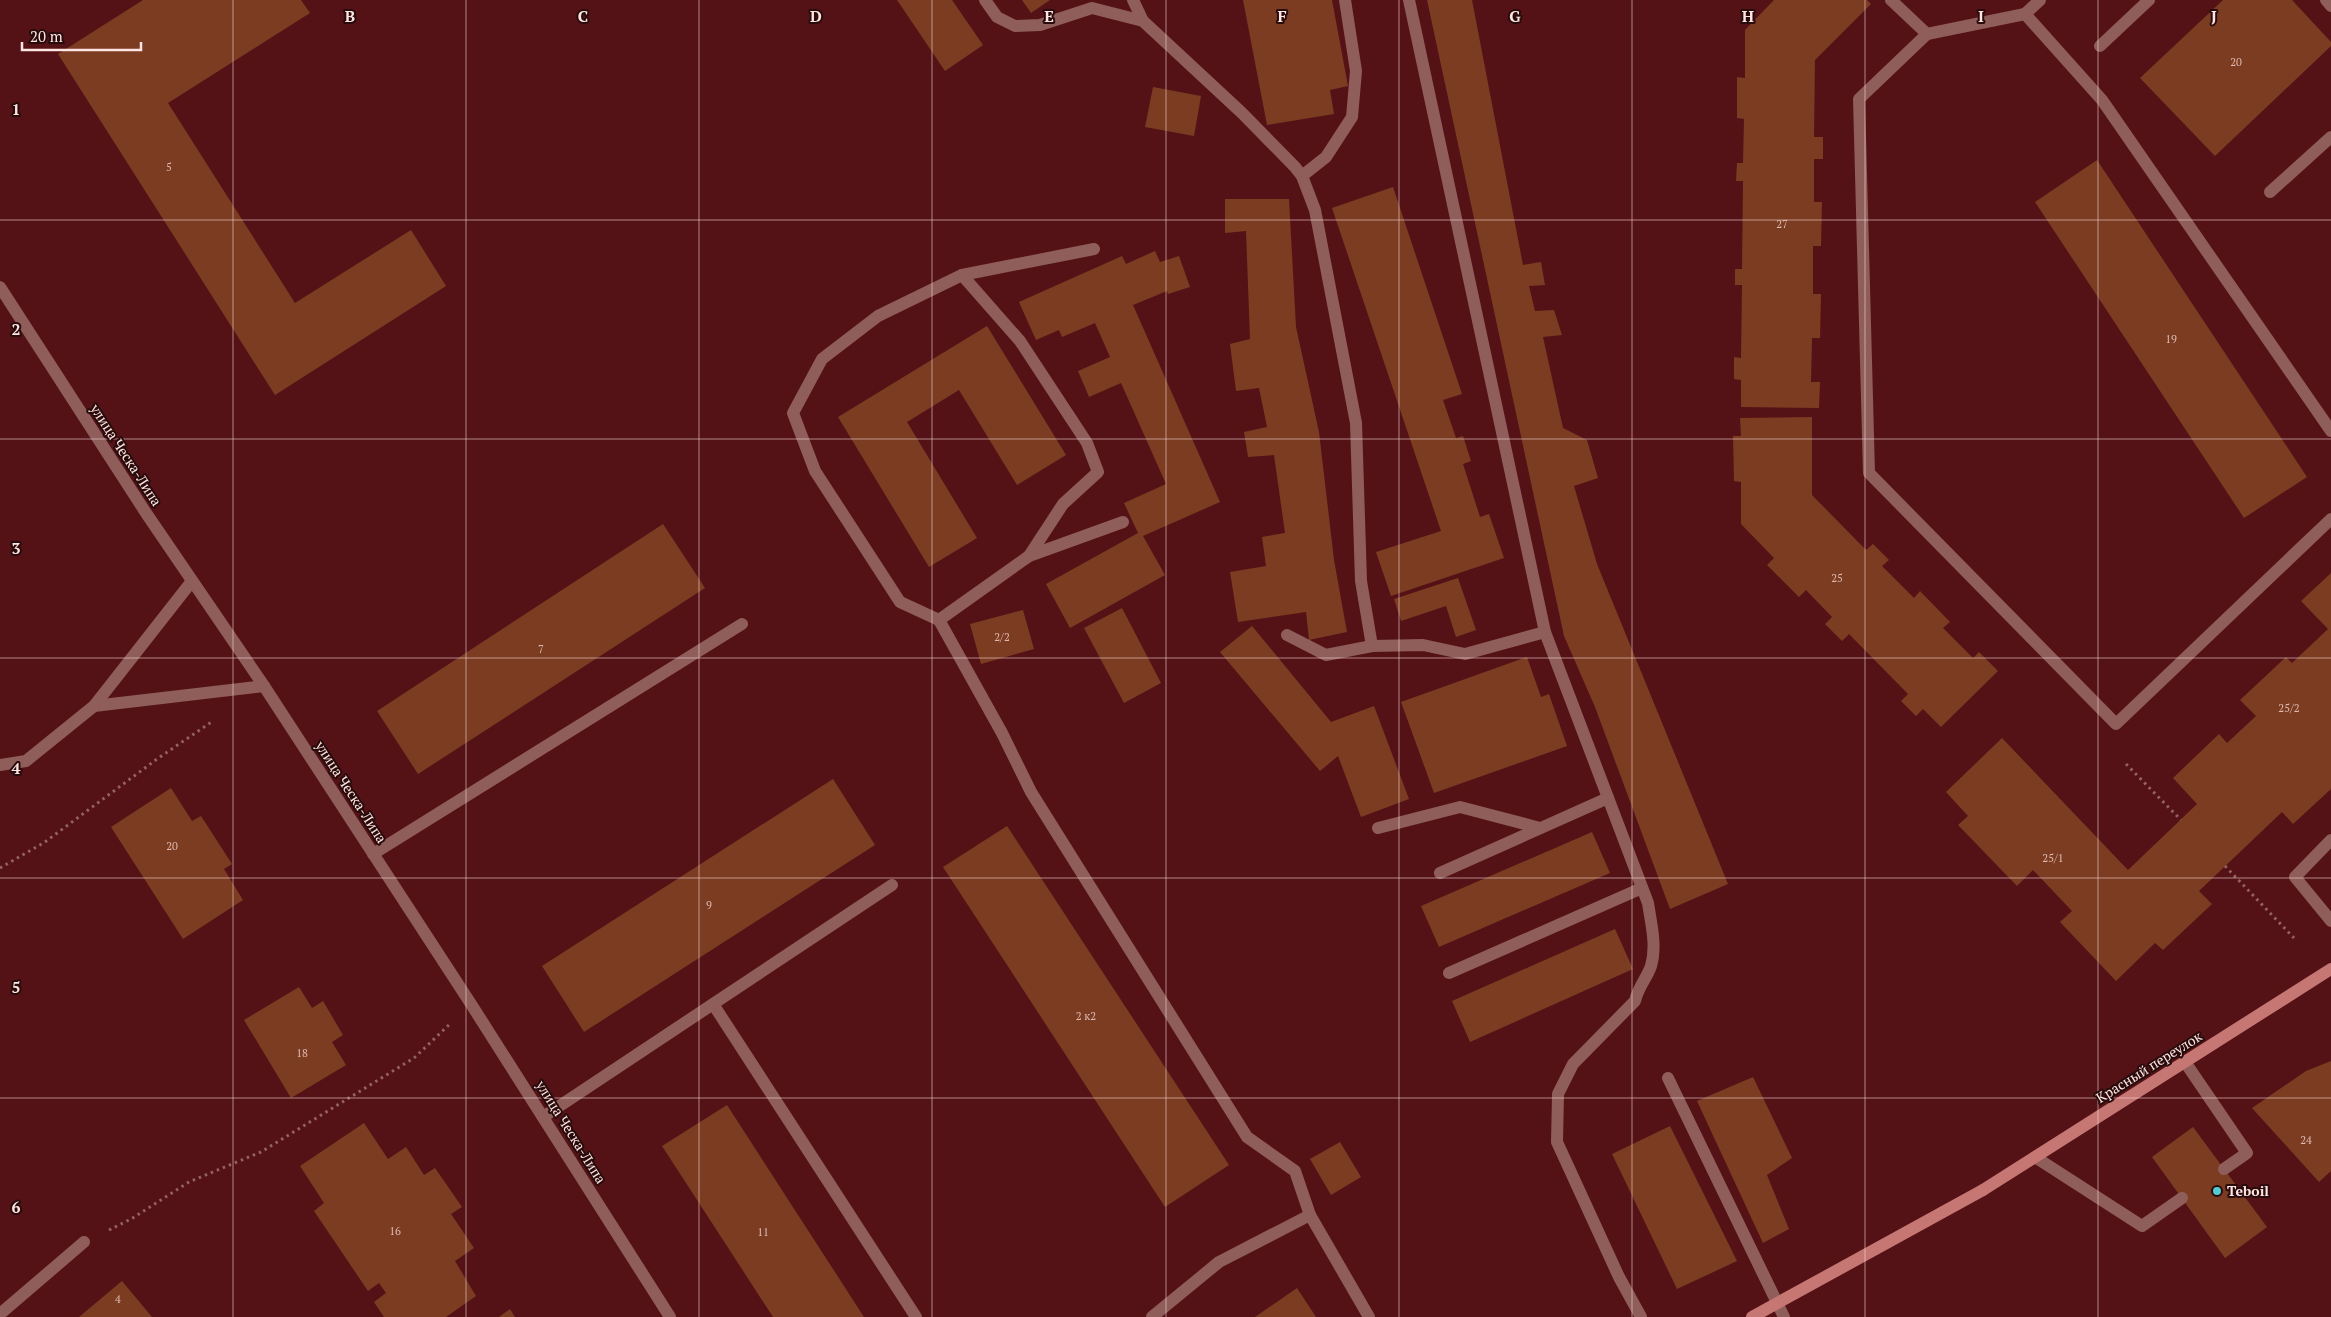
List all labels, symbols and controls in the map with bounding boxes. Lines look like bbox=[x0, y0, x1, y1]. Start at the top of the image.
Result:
text: B bbox=[345, 5, 355, 27]
text: C bbox=[578, 5, 588, 27]
text: D bbox=[810, 5, 822, 27]
text: E bbox=[1044, 5, 1054, 27]
text: F bbox=[1277, 5, 1287, 27]
text: G bbox=[1509, 5, 1521, 27]
text: H bbox=[1742, 5, 1754, 27]
text: I bbox=[1978, 5, 1984, 27]
text: J bbox=[2211, 5, 2217, 27]
scale bar bbox=[22, 20, 141, 52]
text: 20 m bbox=[30, 26, 63, 46]
house number: 20 bbox=[2230, 55, 2242, 69]
text: 1 bbox=[11, 98, 21, 120]
house number: 5 bbox=[166, 160, 172, 174]
house number: 27 bbox=[1776, 217, 1788, 231]
text: 2 bbox=[11, 318, 21, 340]
house number: 19 bbox=[2165, 332, 2177, 346]
street label: улица Ческа-Липа bbox=[86, 399, 167, 509]
text: 3 bbox=[11, 537, 21, 559]
house number: 25 bbox=[1831, 571, 1843, 585]
house number: 2/2 bbox=[994, 630, 1010, 644]
house number: 7 bbox=[538, 642, 544, 656]
house number: 25/2 bbox=[2278, 701, 2300, 715]
street label: улица Ческа-Липа bbox=[311, 736, 392, 846]
text: 4 bbox=[11, 757, 21, 779]
house number: 20 bbox=[166, 839, 178, 853]
house number: 25/1 bbox=[2042, 851, 2064, 865]
house number: 9 bbox=[706, 898, 712, 912]
text: 5 bbox=[11, 976, 21, 998]
house number: 2 к2 bbox=[1076, 1009, 1096, 1023]
street label: Красный переулок bbox=[2092, 1026, 2206, 1107]
house number: 18 bbox=[296, 1046, 308, 1060]
street label: улица Ческа-Липа bbox=[532, 1076, 611, 1187]
house number: 24 bbox=[2300, 1133, 2312, 1147]
place label: Teboil bbox=[2227, 1181, 2269, 1200]
marker: Teboil bbox=[2211, 1185, 2223, 1197]
text: 6 bbox=[11, 1196, 21, 1218]
house number: 16 bbox=[389, 1224, 401, 1238]
house number: 11 bbox=[757, 1225, 769, 1239]
house number: 4 bbox=[115, 1292, 121, 1306]

